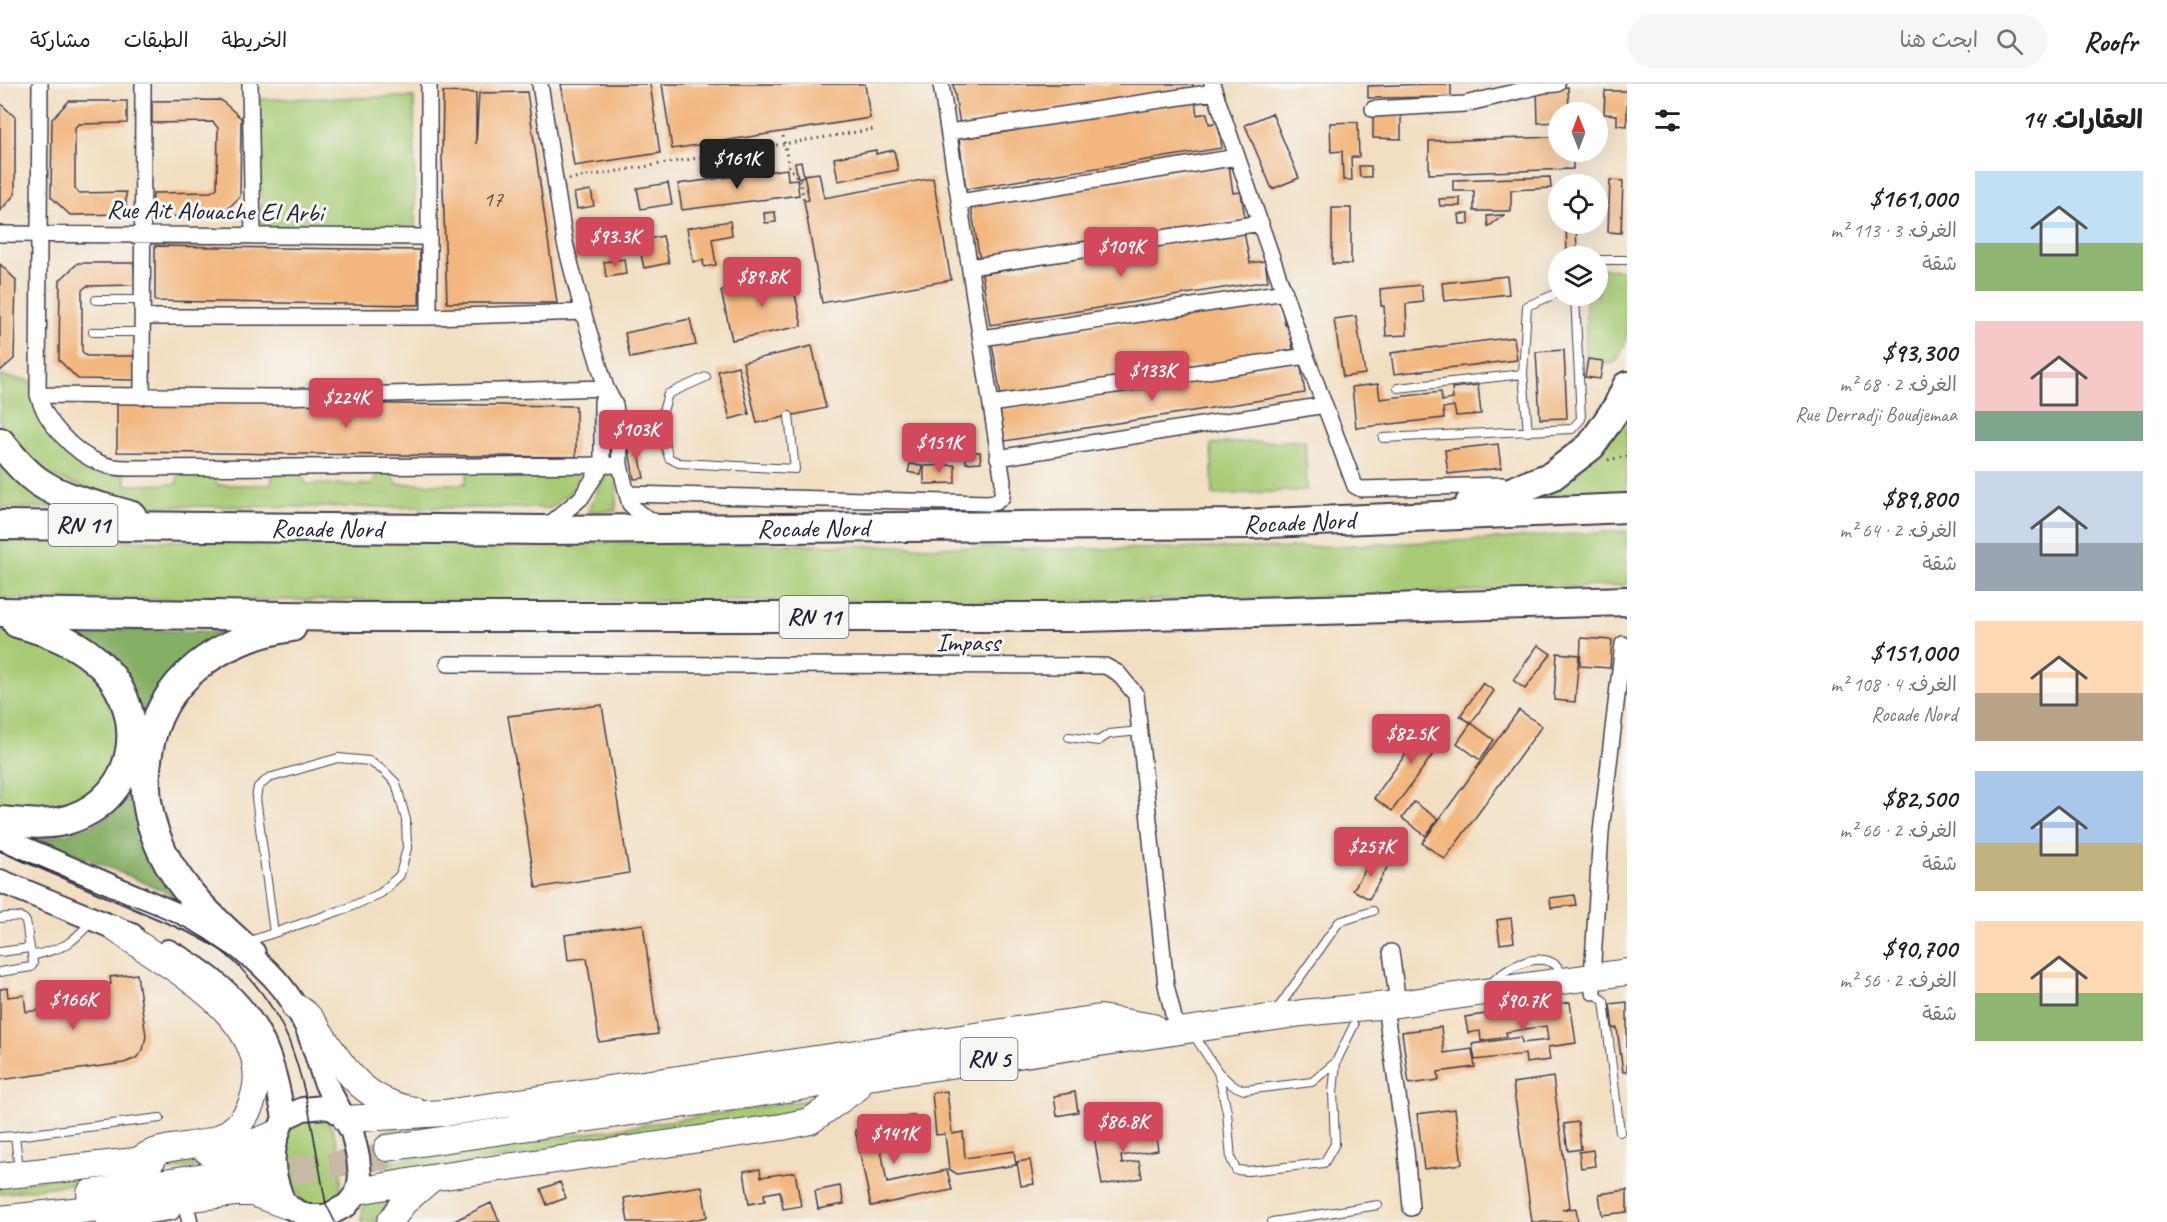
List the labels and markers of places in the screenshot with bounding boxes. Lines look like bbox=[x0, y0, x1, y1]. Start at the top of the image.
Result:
pin: $161K bbox=[695, 139, 779, 190]
pin: $93.3K bbox=[566, 217, 664, 268]
pin: $109K bbox=[1079, 227, 1163, 278]
pin: $89.8K bbox=[713, 257, 811, 308]
pin: $133K bbox=[1110, 351, 1194, 402]
pin: $224K bbox=[304, 378, 388, 429]
pin: $103K bbox=[594, 410, 678, 461]
pin: $151K bbox=[897, 423, 981, 474]
pin: $82.5K bbox=[1362, 714, 1460, 765]
pin: $257K bbox=[1329, 827, 1413, 878]
pin: $166K bbox=[31, 980, 115, 1031]
pin: $90.7K bbox=[1474, 981, 1572, 1032]
pin: $86.8K bbox=[1074, 1102, 1172, 1153]
pin: $141K bbox=[852, 1114, 936, 1165]

